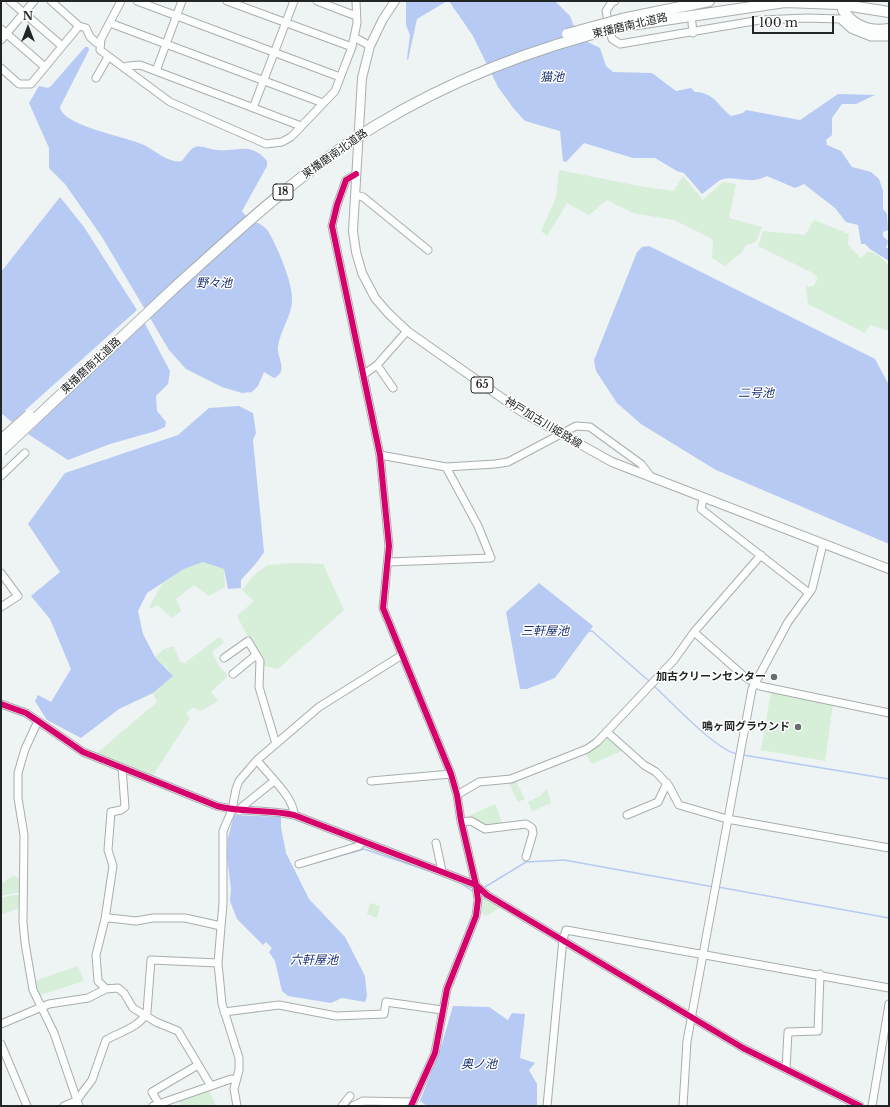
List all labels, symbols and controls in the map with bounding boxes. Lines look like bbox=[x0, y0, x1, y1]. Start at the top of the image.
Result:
north arrow bbox=[8, 8, 48, 48]
scale bar bbox=[754, 8, 836, 34]
text: N bbox=[23, 9, 33, 23]
street label: 東播磨南北道路 bbox=[591, 11, 669, 41]
text: 100 m bbox=[759, 15, 798, 30]
water label: 猫池 bbox=[540, 71, 564, 85]
street label: 東播磨南北道路 bbox=[300, 127, 370, 181]
road number: 18 bbox=[273, 184, 293, 200]
water label: 野々池 bbox=[196, 277, 232, 291]
street label: 東播磨南北道路 bbox=[58, 335, 124, 397]
road number: 65 bbox=[471, 377, 493, 393]
water label: 二号池 bbox=[738, 387, 774, 401]
street label: 神戸加古川姫路線 bbox=[502, 395, 584, 451]
water label: 三軒屋池 bbox=[521, 625, 569, 639]
place label: 加古クリーンセンター bbox=[656, 670, 766, 684]
marker: 加古クリーンセンター bbox=[769, 672, 779, 682]
place label: 鳴ヶ岡グラウンド bbox=[702, 720, 790, 734]
marker: 鳴ヶ岡グラウンド bbox=[793, 722, 803, 732]
water label: 六軒屋池 bbox=[290, 954, 338, 968]
water label: 奥ノ池 bbox=[461, 1058, 497, 1072]

